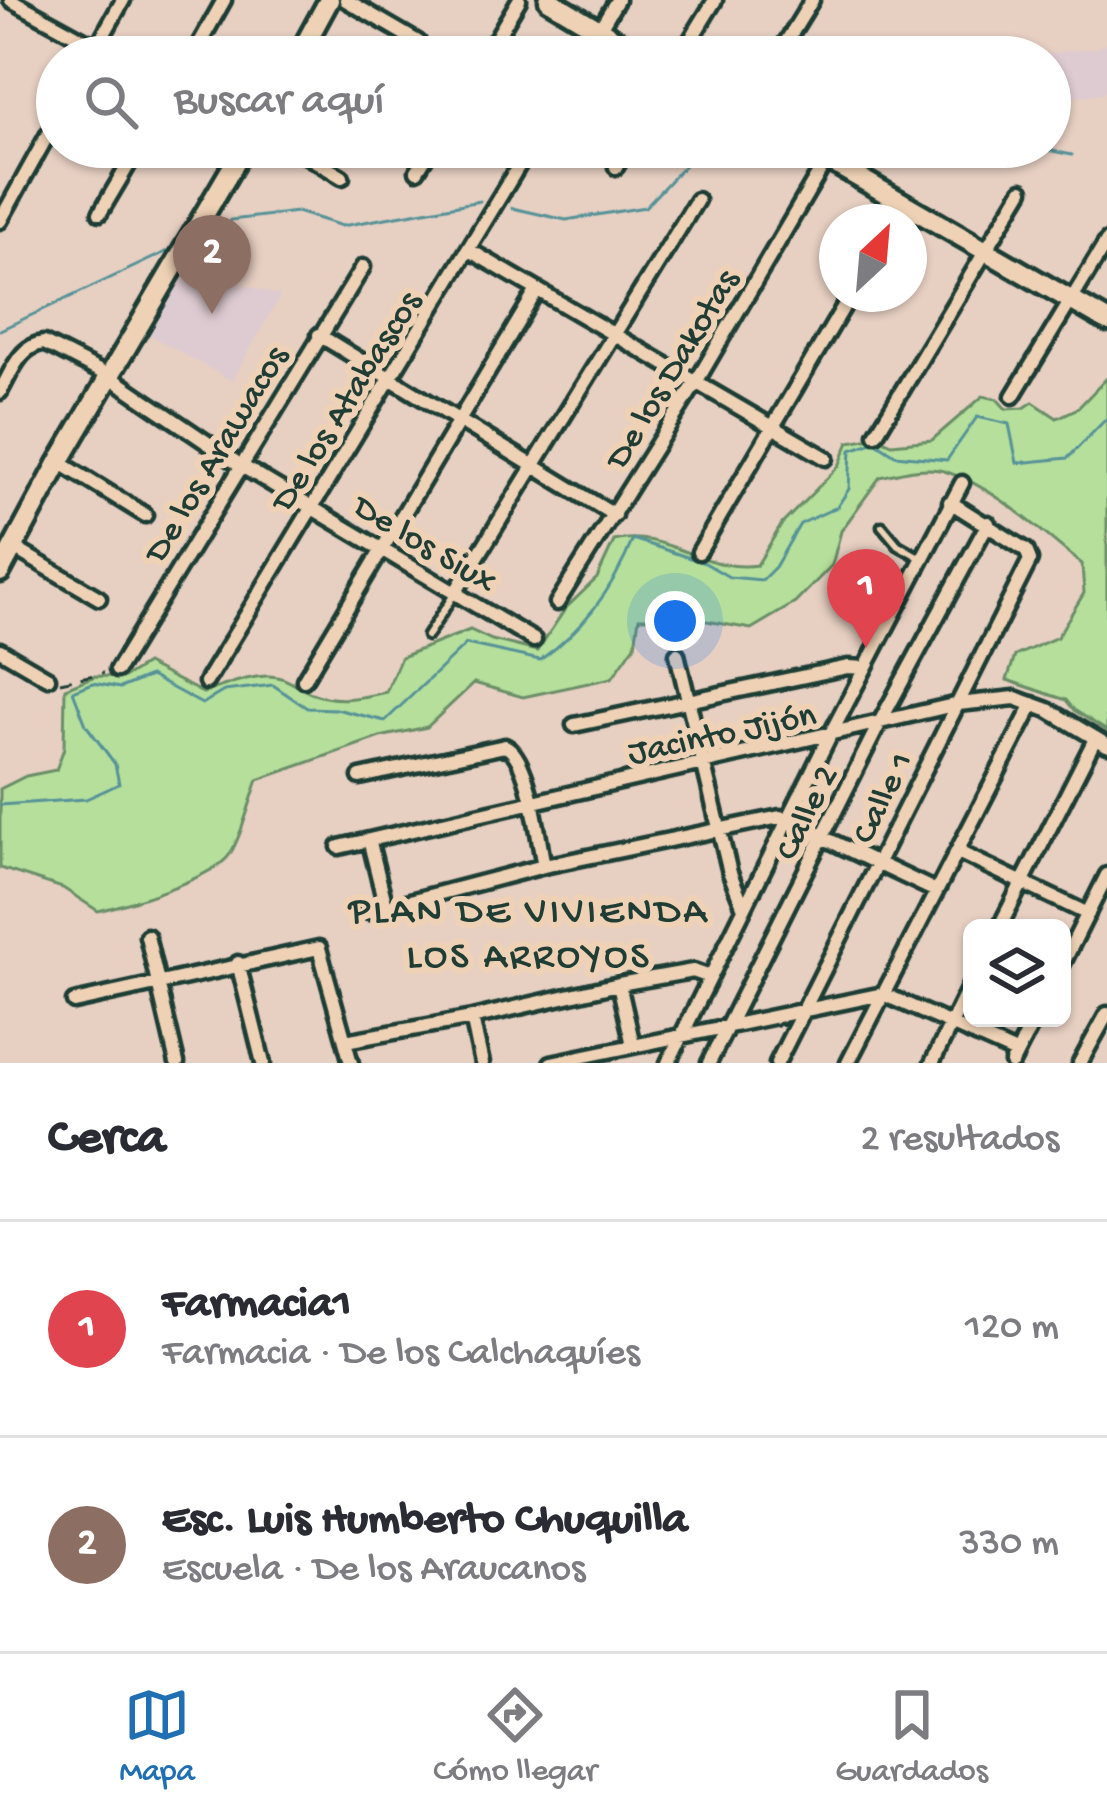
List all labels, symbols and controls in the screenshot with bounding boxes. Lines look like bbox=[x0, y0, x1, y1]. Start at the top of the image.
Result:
search box bbox=[36, 36, 1071, 168]
icon: search bbox=[78, 69, 144, 135]
text: Buscar aquí bbox=[174, 76, 384, 129]
north arrow bbox=[819, 204, 927, 312]
pin: 2 bbox=[173, 215, 251, 314]
street label: De los Dakotas bbox=[597, 261, 752, 480]
street label: De los Atabascos bbox=[263, 283, 434, 522]
street label: De los Arawacos bbox=[136, 338, 301, 573]
street label: De los Siux bbox=[343, 486, 503, 606]
pin: 1 bbox=[827, 549, 905, 648]
your location bbox=[645, 591, 705, 651]
street label: Jacinto Jijón bbox=[624, 695, 820, 777]
street label: Calle 1 bbox=[844, 746, 925, 852]
street label: Calle 2 bbox=[768, 759, 850, 868]
district label: PLAN DE VIVIENDA LOS ARROYOS bbox=[347, 891, 709, 982]
map controls bbox=[963, 919, 1071, 1027]
button: layers bbox=[963, 919, 1071, 1027]
text: Cerca bbox=[48, 1111, 166, 1171]
text: 2 resultados bbox=[860, 1118, 1059, 1164]
text: Farmacia1 bbox=[162, 1279, 351, 1332]
text: 1 bbox=[79, 1306, 95, 1352]
text: 120 m bbox=[965, 1306, 1059, 1352]
text: Farmacia · De los Calchaquíes bbox=[162, 1332, 640, 1378]
text: Esc. Luis Humberto Chuquilla bbox=[162, 1495, 688, 1548]
text: 2 bbox=[77, 1522, 97, 1568]
text: 330 m bbox=[959, 1522, 1059, 1568]
text: Escuela · De los Araucanos bbox=[162, 1548, 585, 1594]
tab: Mapa bbox=[119, 1682, 195, 1792]
tab: Cómo llegar bbox=[433, 1682, 597, 1792]
tab: Guardados bbox=[835, 1682, 988, 1792]

